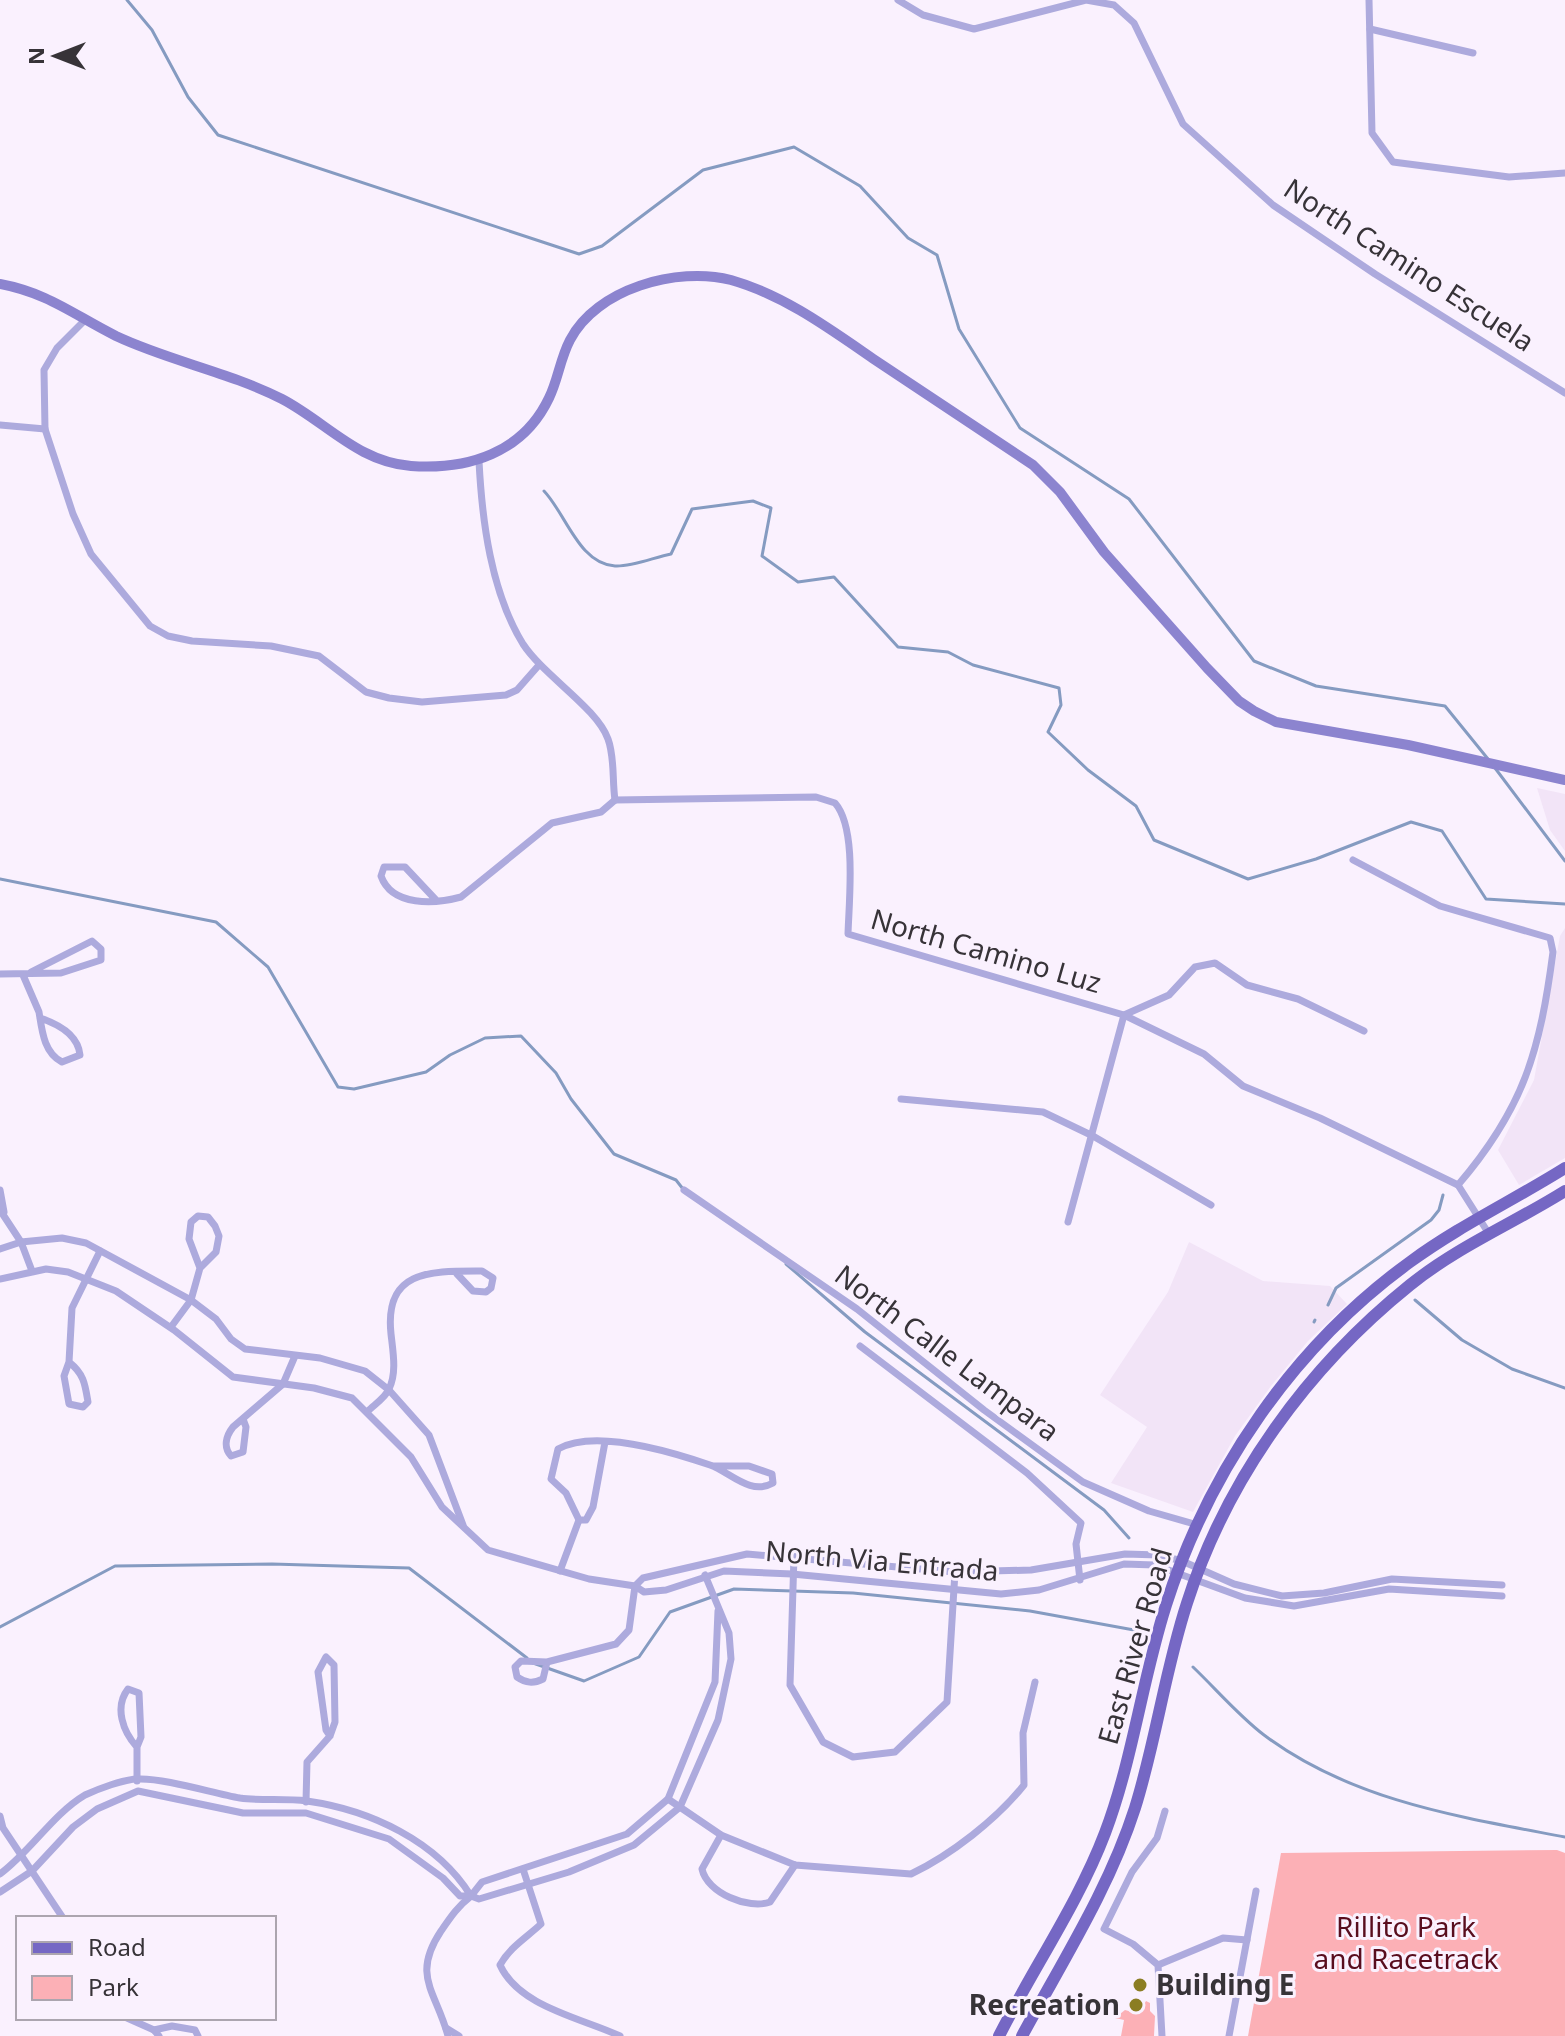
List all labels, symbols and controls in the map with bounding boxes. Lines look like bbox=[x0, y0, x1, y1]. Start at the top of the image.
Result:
north arrow bbox=[16, 16, 96, 96]
text: N bbox=[20, 47, 50, 65]
street label: North Camino Escuela bbox=[1277, 169, 1542, 359]
street label: North Camino Luz bbox=[867, 899, 1106, 1001]
street label: North Calle Lampara bbox=[828, 1255, 1067, 1449]
street label: North Via Entrada bbox=[764, 1531, 1000, 1589]
street label: East River Road bbox=[1088, 1543, 1180, 1748]
park label: Rillito Park and Racetrack bbox=[1313, 1907, 1499, 1977]
legend bbox=[16, 1916, 276, 2020]
text: Road bbox=[88, 1930, 146, 1963]
place label: Building E bbox=[1156, 1965, 1294, 2003]
text: Park bbox=[88, 1970, 139, 2003]
marker: Building E bbox=[1131, 1976, 1149, 1994]
place label: Recreation bbox=[969, 1985, 1120, 2023]
marker: Recreation bbox=[1127, 1996, 1145, 2014]

